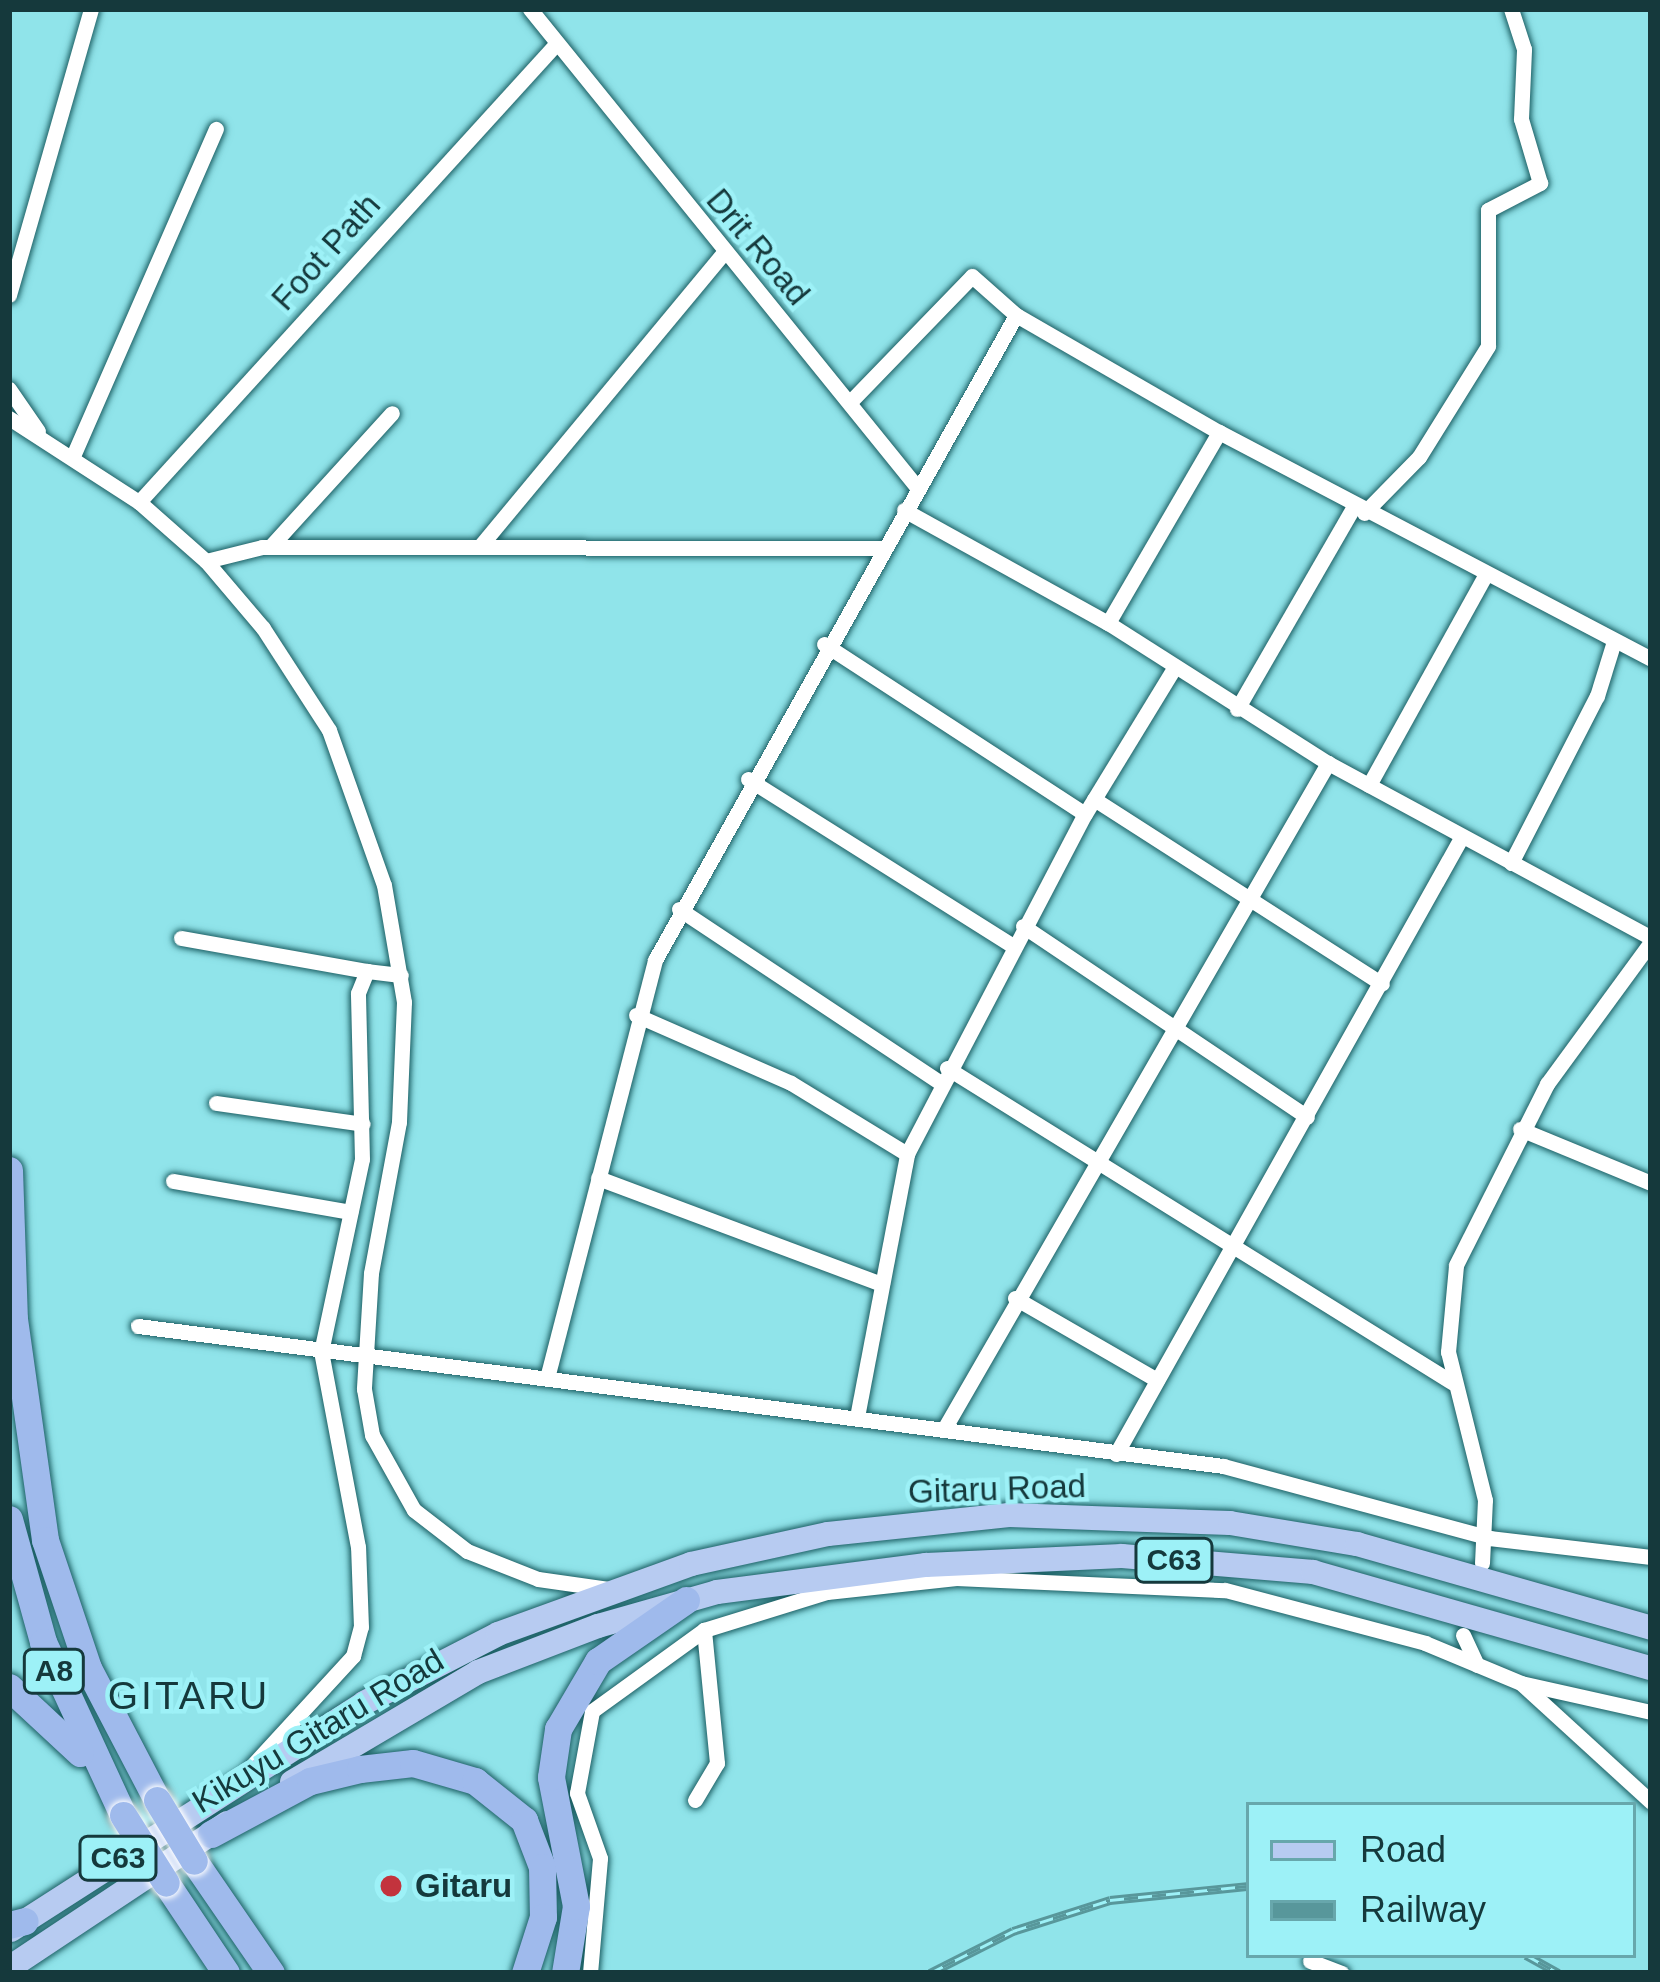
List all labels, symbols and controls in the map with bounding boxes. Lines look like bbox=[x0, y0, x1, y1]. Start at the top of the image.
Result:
street label: Drit Road bbox=[698, 181, 818, 313]
street label: Foot Path bbox=[263, 186, 389, 318]
street label: Gitaru Road bbox=[907, 1466, 1087, 1512]
road number: C63 bbox=[1132, 1536, 1216, 1584]
street label: Kikuyu Gitaru Road bbox=[185, 1640, 451, 1822]
road number: A8 bbox=[21, 1647, 87, 1695]
district label: GITARU bbox=[108, 1673, 270, 1719]
legend bbox=[1246, 1802, 1636, 1958]
text: Road bbox=[1360, 1829, 1446, 1870]
road number: C63 bbox=[76, 1834, 160, 1882]
place label: Gitaru bbox=[415, 1866, 512, 1906]
marker: Gitaru bbox=[378, 1873, 404, 1899]
text: Railway bbox=[1360, 1889, 1486, 1930]

